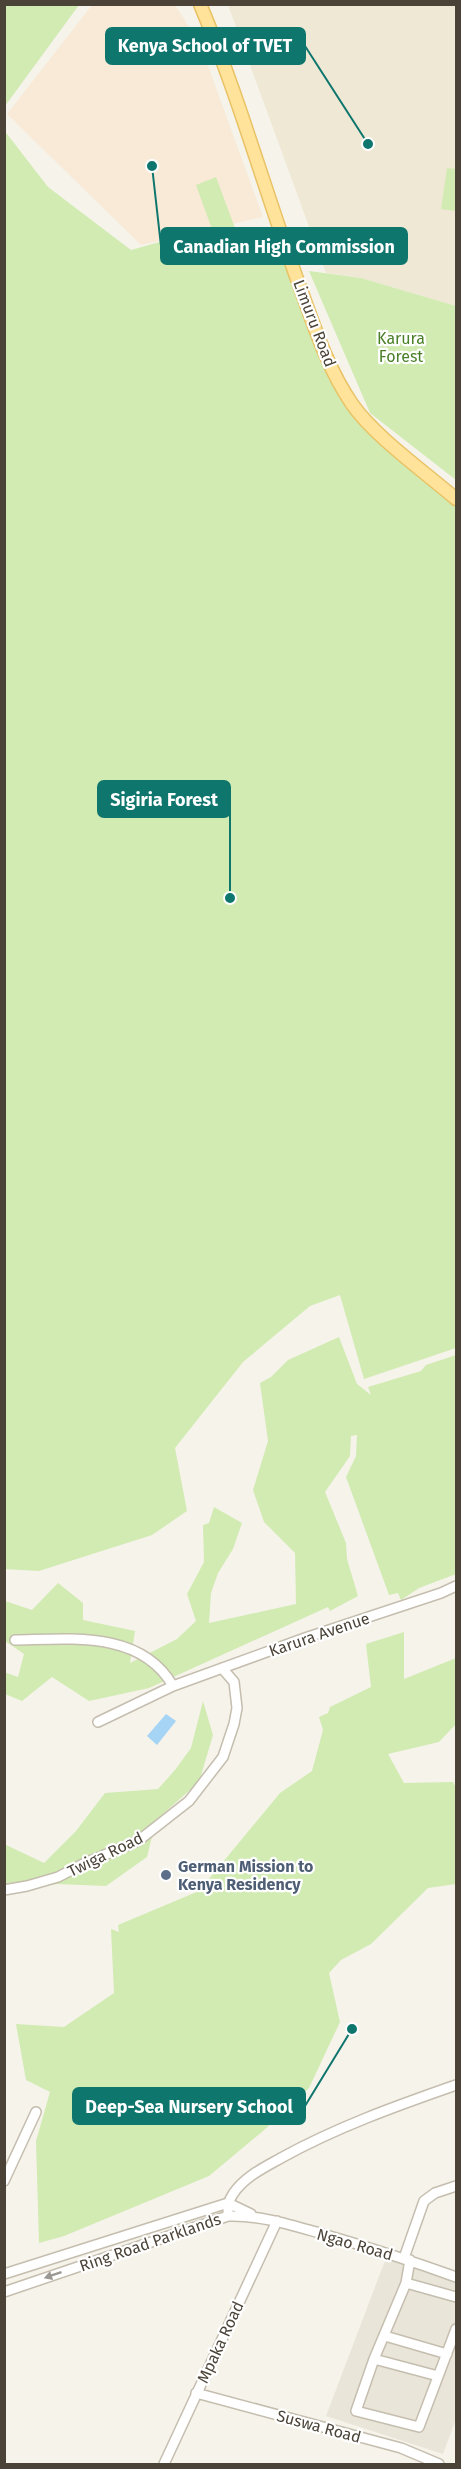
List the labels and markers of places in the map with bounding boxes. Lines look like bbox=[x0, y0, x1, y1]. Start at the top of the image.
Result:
callout: Kenya School of TVET bbox=[106, 28, 305, 64]
callout: Canadian High Commission bbox=[161, 228, 407, 264]
callout: Sigiria Forest bbox=[98, 781, 230, 817]
place label: German Mission to Kenya Residency bbox=[178, 1857, 313, 1894]
marker: German Mission to Kenya Residency bbox=[159, 1868, 173, 1882]
callout: Deep-Sea Nursery School bbox=[73, 2088, 305, 2124]

